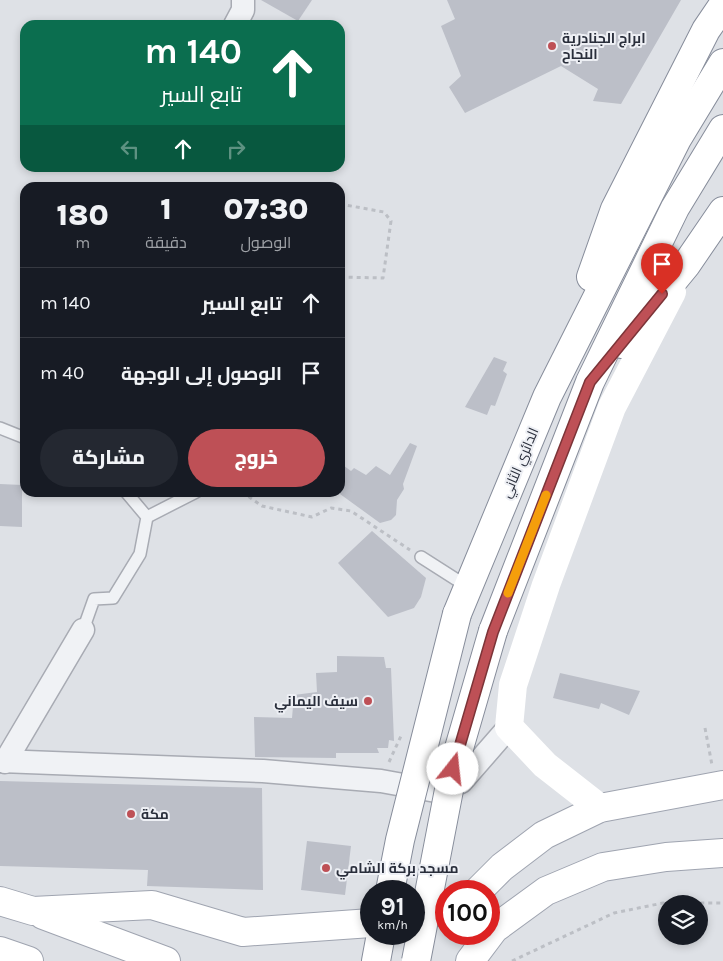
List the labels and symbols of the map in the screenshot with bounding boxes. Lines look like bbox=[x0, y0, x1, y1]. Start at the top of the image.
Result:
place label: ابراج الجنادرية النجاح bbox=[562, 30, 646, 64]
marker: ابراج الجنادرية النجاح bbox=[546, 40, 558, 52]
pin bbox=[641, 243, 683, 294]
street label: الدائري الثاني bbox=[498, 425, 545, 502]
place label: سيف اليماني bbox=[274, 693, 358, 713]
marker: سيف اليماني bbox=[362, 695, 374, 707]
position arrow bbox=[426, 742, 478, 794]
place label: مكة bbox=[141, 806, 169, 823]
marker: مكة bbox=[125, 808, 137, 820]
place label: مسجد بركة الشامي bbox=[336, 860, 458, 880]
marker: مسجد بركة الشامي bbox=[320, 862, 332, 874]
speed limit sign: 100 bbox=[435, 880, 500, 945]

